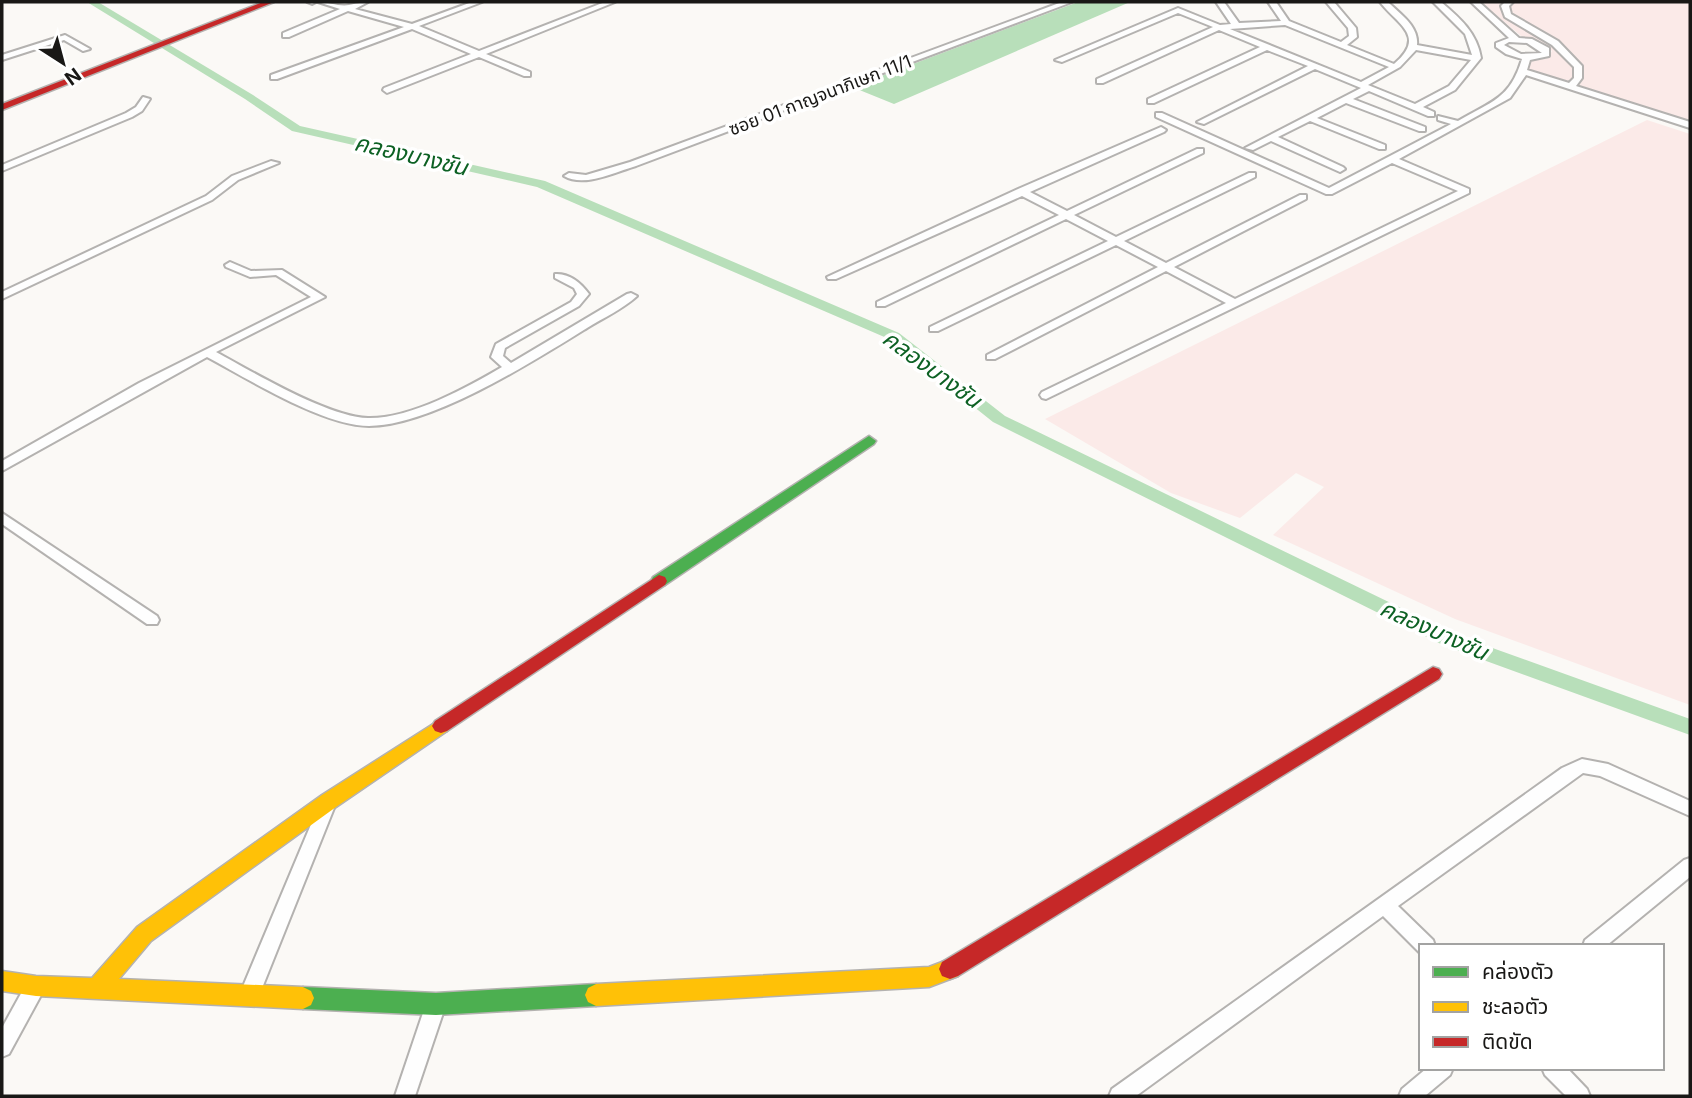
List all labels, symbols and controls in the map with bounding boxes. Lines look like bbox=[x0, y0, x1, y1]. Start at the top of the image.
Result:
north arrow bbox=[28, 28, 98, 98]
street label: ซอย 01 กาญจนาภิเษก 11/1 bbox=[726, 50, 914, 140]
text: N bbox=[60, 63, 85, 90]
water label: คลองบางชัน bbox=[352, 128, 472, 182]
water label: คลองบางชัน bbox=[877, 324, 988, 415]
water label: คลองบางชัน bbox=[1376, 594, 1494, 667]
legend bbox=[1419, 944, 1664, 1070]
text: คล่องตัว bbox=[1482, 959, 1554, 984]
text: ชะลอตัว bbox=[1482, 994, 1548, 1019]
text: ติดขัด bbox=[1482, 1029, 1533, 1054]

